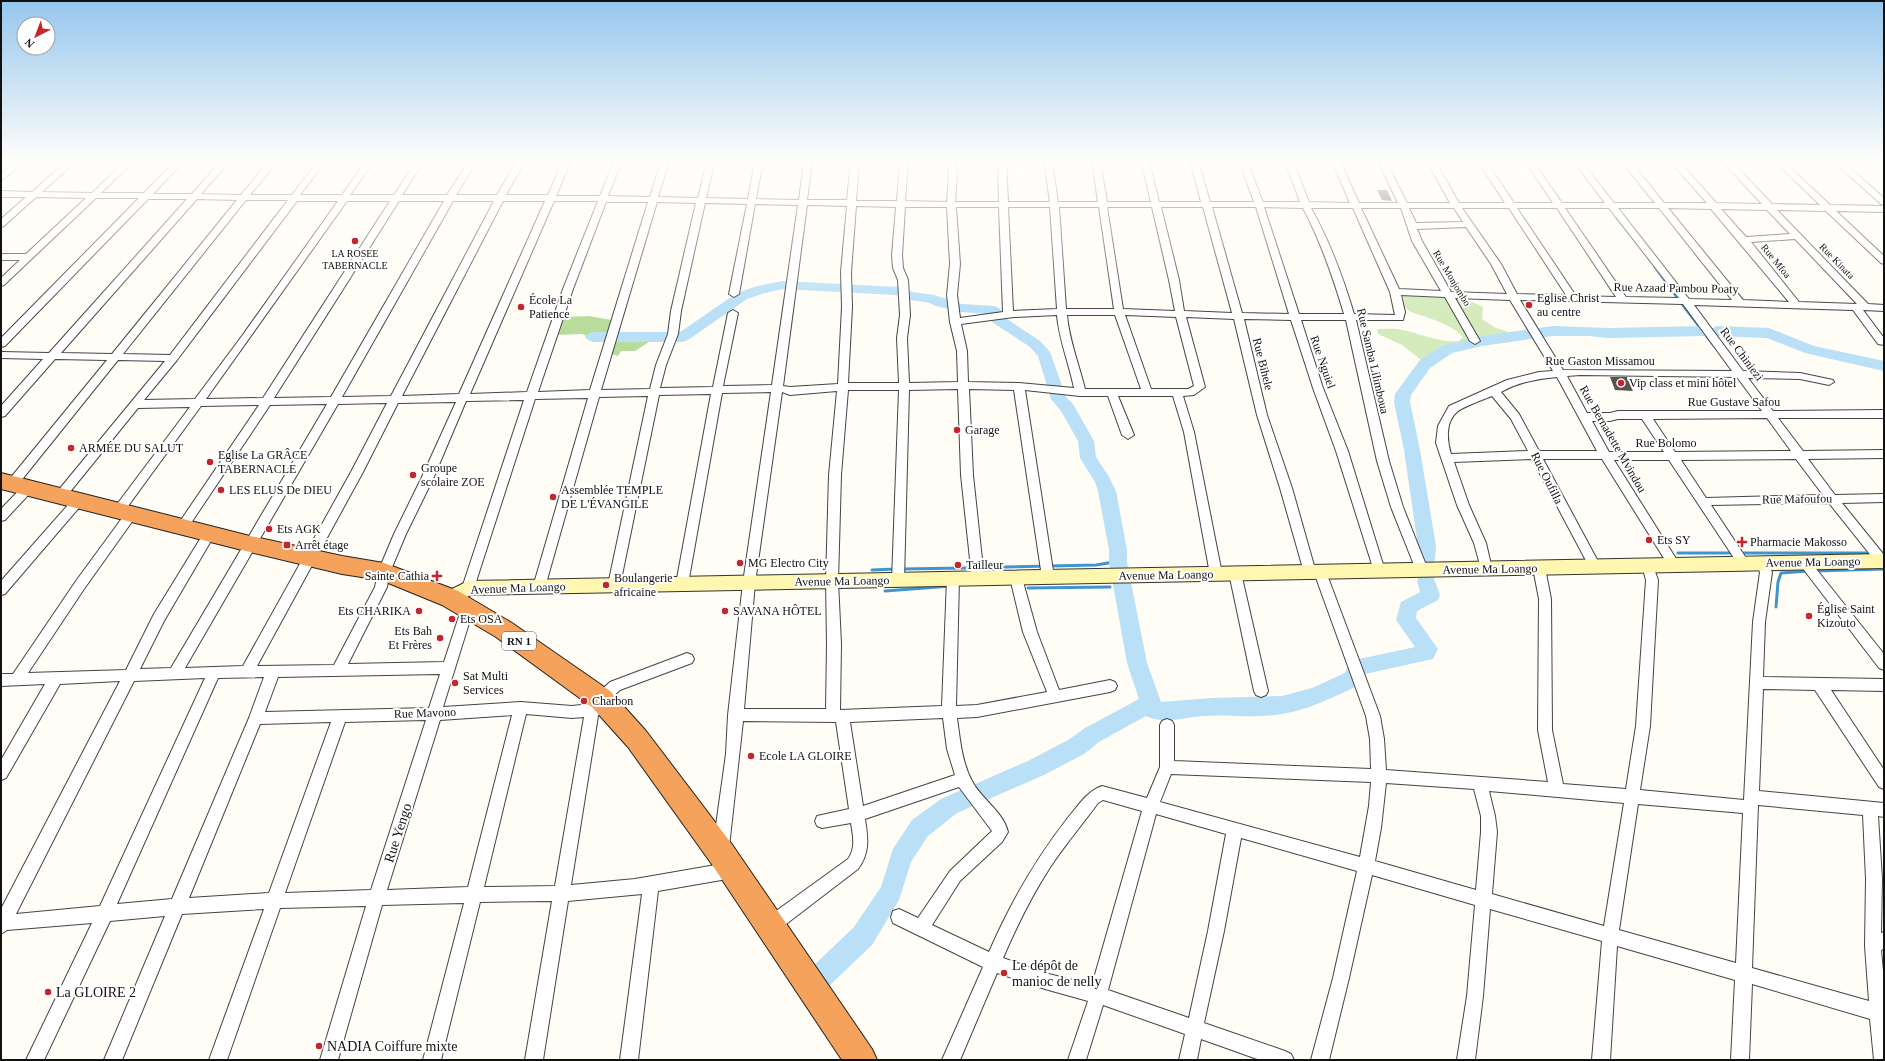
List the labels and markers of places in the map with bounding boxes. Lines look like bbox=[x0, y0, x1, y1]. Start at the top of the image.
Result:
marker: LA ROSEE TABERNACLE bbox=[350, 236, 360, 246]
place label: LA ROSEE TABERNACLE bbox=[322, 248, 388, 271]
place label: Eglise Christ au centre bbox=[1537, 291, 1600, 319]
place label: École La Patience bbox=[529, 293, 573, 321]
marker: Eglise Christ au centre bbox=[1524, 300, 1534, 310]
marker: École La Patience bbox=[516, 302, 526, 312]
place label: Vip class et mini hôtel bbox=[1629, 376, 1737, 390]
marker: Vip class et mini hôtel bbox=[1616, 378, 1626, 388]
place label: Garage bbox=[965, 423, 1000, 437]
marker: Garage bbox=[952, 425, 962, 435]
place label: ARMÉE DU SALUT bbox=[79, 441, 184, 455]
marker: ARMÉE DU SALUT bbox=[66, 443, 76, 453]
place label: Eglise La GRÂCE TABERNACLE bbox=[218, 448, 307, 476]
marker: Eglise La GRÂCE TABERNACLE bbox=[205, 457, 215, 467]
place label: Groupe scolaire ZOE bbox=[421, 461, 485, 489]
marker: Groupe scolaire ZOE bbox=[408, 470, 418, 480]
place label: LES ELUS De DIEU bbox=[229, 483, 332, 497]
place label: Assemblée TEMPLE DE L'ÉVANGILE bbox=[561, 483, 663, 511]
marker: LES ELUS De DIEU bbox=[216, 485, 226, 495]
marker: Assemblée TEMPLE DE L'ÉVANGILE bbox=[548, 492, 558, 502]
place label: Ets AGK bbox=[277, 522, 321, 536]
marker: Ets AGK bbox=[264, 524, 274, 534]
place label: Ets SY bbox=[1657, 533, 1691, 547]
marker: Ets SY bbox=[1644, 535, 1654, 545]
place label: Pharmacie Makosso bbox=[1750, 535, 1847, 549]
marker: Pharmacie Makosso bbox=[1737, 537, 1747, 547]
place label: Arrêt étage bbox=[295, 538, 349, 552]
marker: Arrêt étage bbox=[282, 540, 292, 550]
place label: MG Electro City bbox=[748, 556, 829, 570]
marker: MG Electro City bbox=[735, 558, 745, 568]
place label: Tailleur bbox=[966, 558, 1003, 572]
marker: Tailleur bbox=[953, 560, 963, 570]
place label: Sainte Cathia bbox=[365, 569, 430, 583]
marker: Sainte Cathia bbox=[432, 571, 442, 581]
place label: Boulangerie africaine bbox=[614, 571, 673, 599]
marker: Boulangerie africaine bbox=[601, 580, 611, 590]
place label: Église Saint Kizouto bbox=[1817, 602, 1875, 630]
place label: Ets CHARIKA bbox=[338, 604, 411, 618]
place label: SAVANA HÔTEL bbox=[733, 604, 822, 618]
marker: Ets CHARIKA bbox=[414, 606, 424, 616]
marker: SAVANA HÔTEL bbox=[720, 606, 730, 616]
marker: Église Saint Kizouto bbox=[1804, 611, 1814, 621]
place label: Ets OSA bbox=[460, 612, 503, 626]
marker: Ets OSA bbox=[447, 614, 457, 624]
place label: Ets Bah Et Frères bbox=[388, 624, 432, 652]
marker: Ets Bah Et Frères bbox=[435, 633, 445, 643]
place label: Sat Multi Services bbox=[463, 669, 509, 697]
marker: Sat Multi Services bbox=[450, 678, 460, 688]
place label: Charbon bbox=[592, 694, 633, 708]
marker: Charbon bbox=[579, 696, 589, 706]
place label: Ecole LA GLOIRE bbox=[759, 749, 852, 763]
marker: Ecole LA GLOIRE bbox=[746, 751, 756, 761]
place label: Le dépôt de manioc de nelly bbox=[1012, 958, 1101, 989]
marker: Le dépôt de manioc de nelly bbox=[999, 968, 1009, 978]
place label: La GLOIRE 2 bbox=[56, 985, 136, 1000]
marker: La GLOIRE 2 bbox=[43, 987, 53, 997]
place label: NADIA Coiffure mixte bbox=[327, 1039, 457, 1054]
marker: NADIA Coiffure mixte bbox=[314, 1041, 324, 1051]

